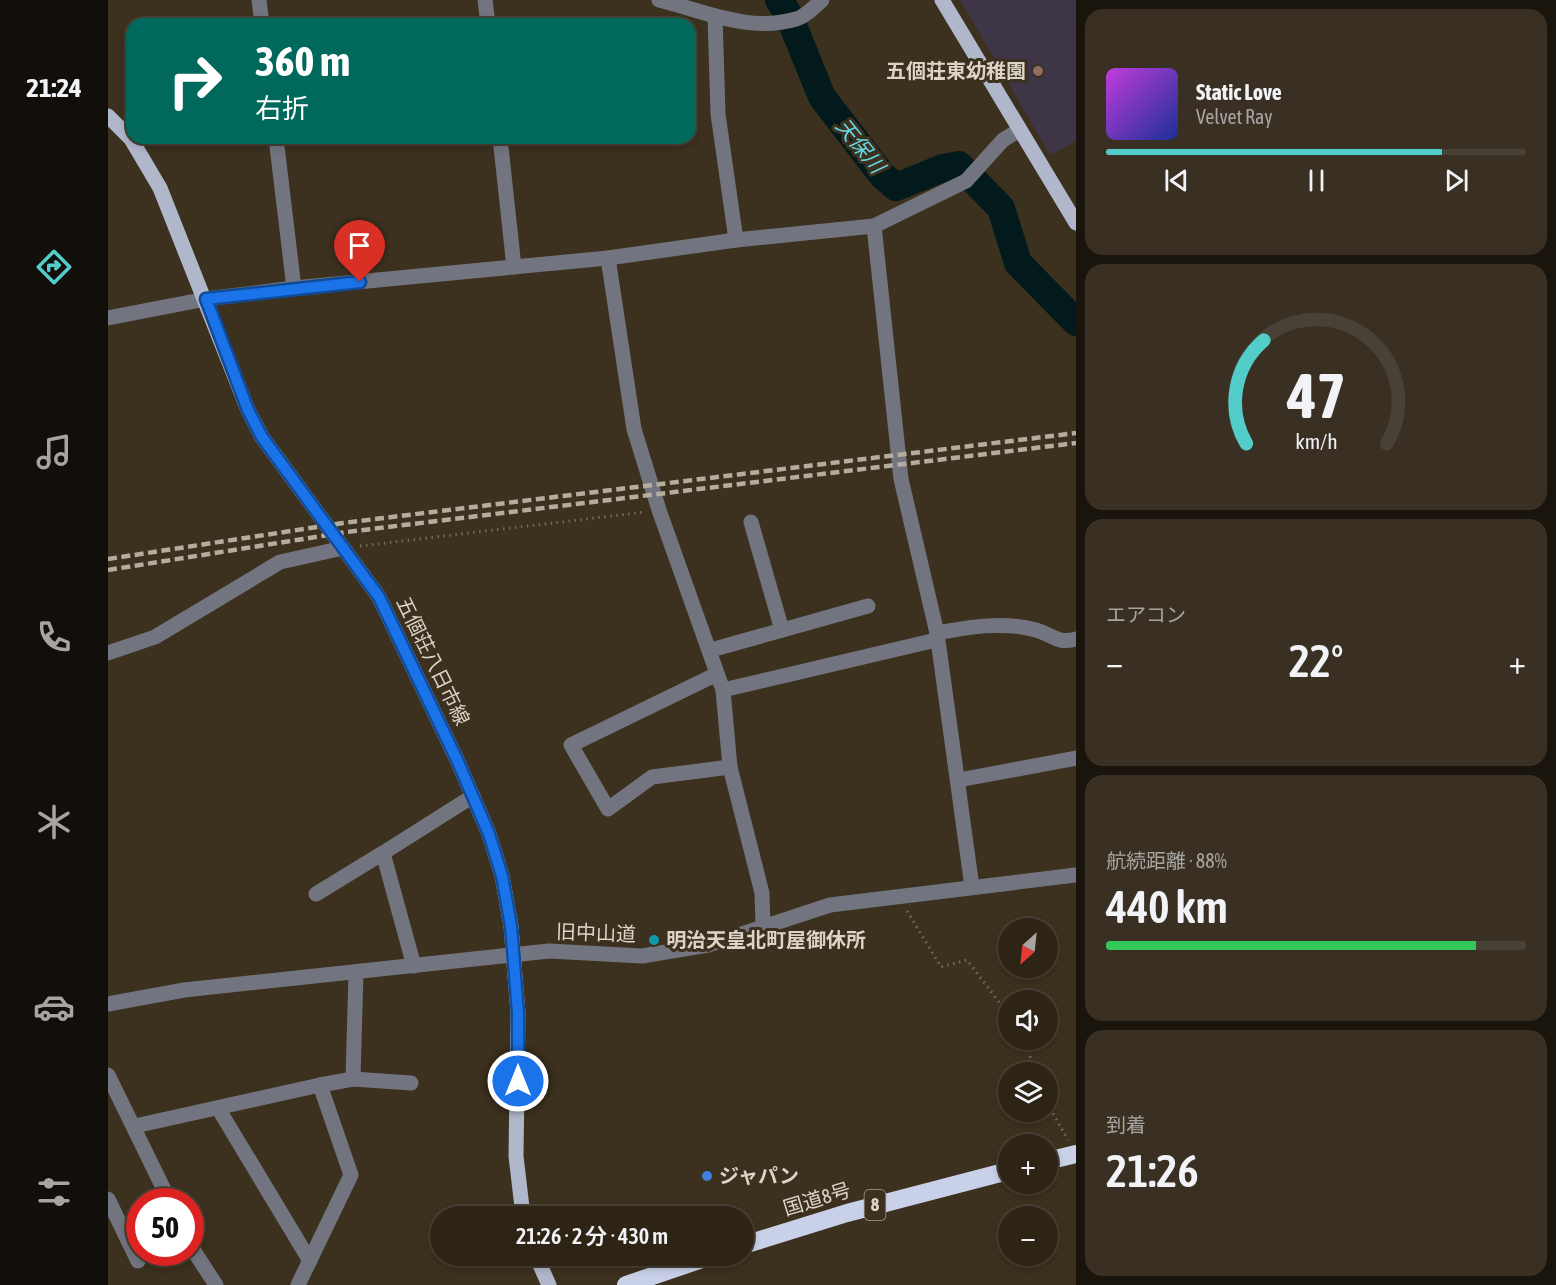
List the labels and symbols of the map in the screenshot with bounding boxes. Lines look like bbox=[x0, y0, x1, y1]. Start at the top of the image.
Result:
place label: 五個荘東幼稚園 bbox=[886, 59, 1026, 82]
marker: 五個荘東幼稚園 bbox=[1031, 64, 1045, 78]
water label: 天保川 bbox=[832, 113, 891, 179]
pin bbox=[334, 220, 385, 282]
street label: 五個荘八日市線 bbox=[392, 593, 474, 729]
north arrow bbox=[998, 918, 1058, 978]
street label: 旧中山道 bbox=[556, 920, 636, 945]
place label: 明治天皇北町屋御休所 bbox=[666, 928, 866, 951]
marker: 明治天皇北町屋御休所 bbox=[647, 933, 661, 947]
position arrow bbox=[486, 1049, 550, 1113]
place label: ジャパン bbox=[719, 1164, 799, 1187]
marker: ジャパン bbox=[700, 1169, 714, 1183]
street label: 国道8号 bbox=[780, 1177, 853, 1220]
speed limit sign: 50 bbox=[126, 1188, 204, 1266]
road number: 8 bbox=[864, 1190, 885, 1220]

